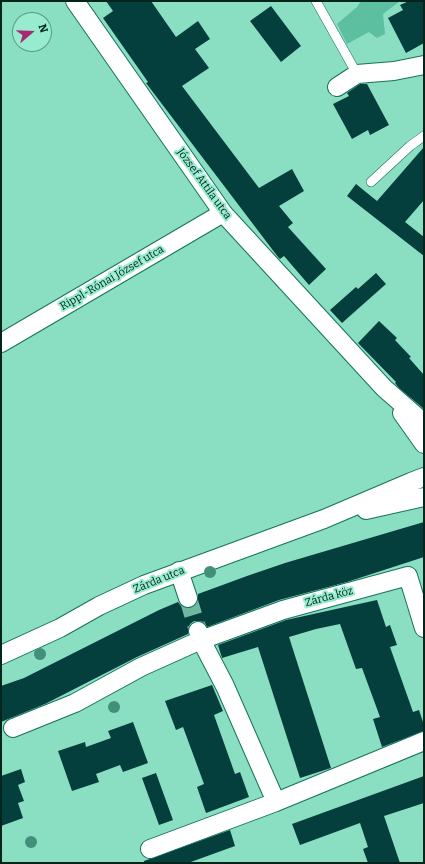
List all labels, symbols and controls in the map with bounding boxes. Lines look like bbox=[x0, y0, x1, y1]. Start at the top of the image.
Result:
north arrow bbox=[12, 12, 52, 52]
text: N bbox=[35, 22, 50, 34]
street label: József Attila utca bbox=[174, 146, 234, 222]
street label: Rippl-Rónai József utca bbox=[58, 243, 166, 313]
street label: Zárda utca bbox=[131, 564, 187, 596]
street label: Zárda köz bbox=[303, 584, 355, 610]

